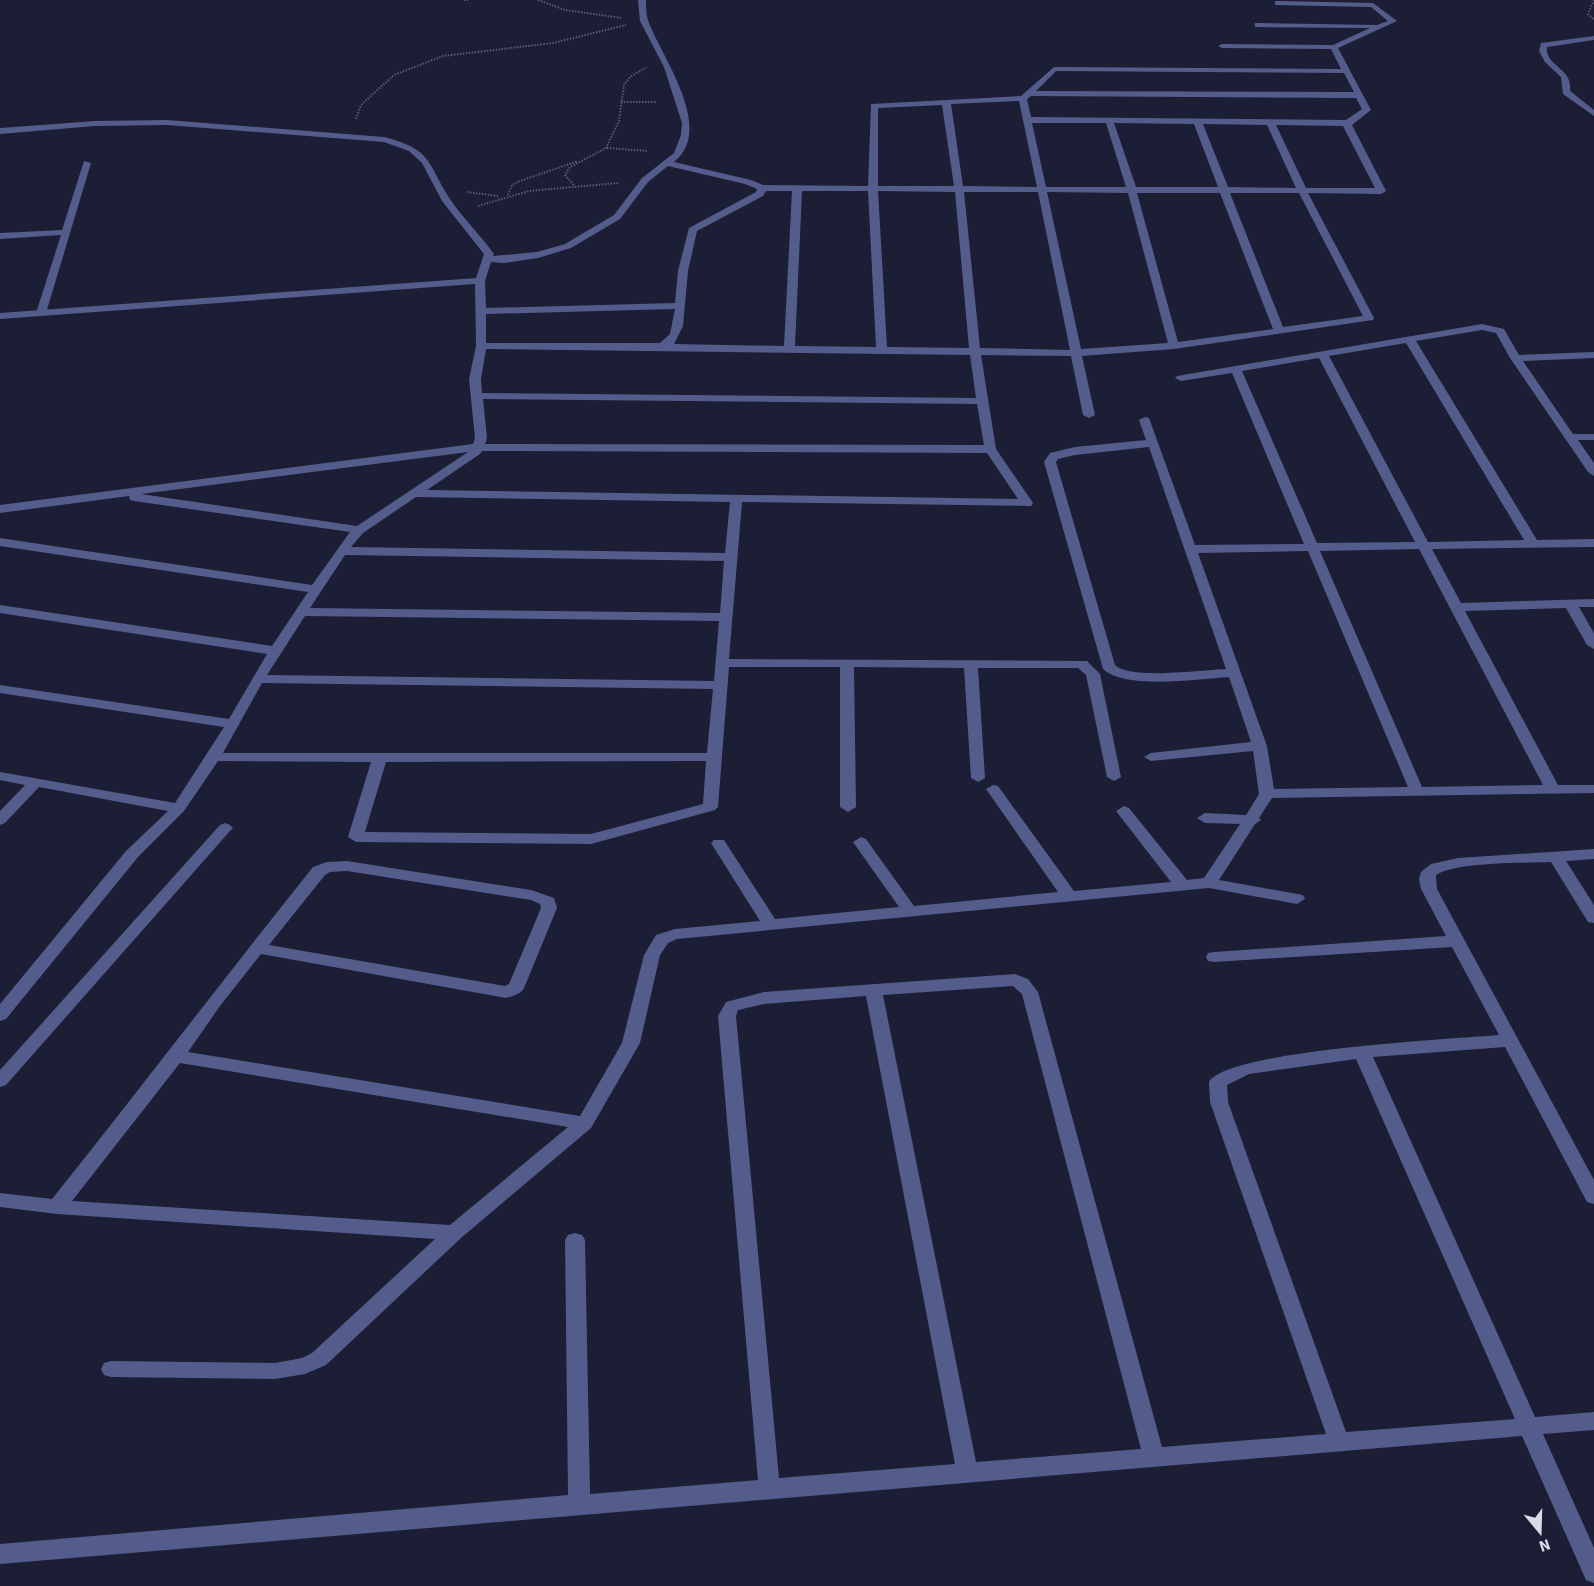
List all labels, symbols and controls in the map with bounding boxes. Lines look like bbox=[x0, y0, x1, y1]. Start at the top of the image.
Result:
north arrow bbox=[1510, 1502, 1570, 1562]
text: N bbox=[1536, 1533, 1553, 1557]

